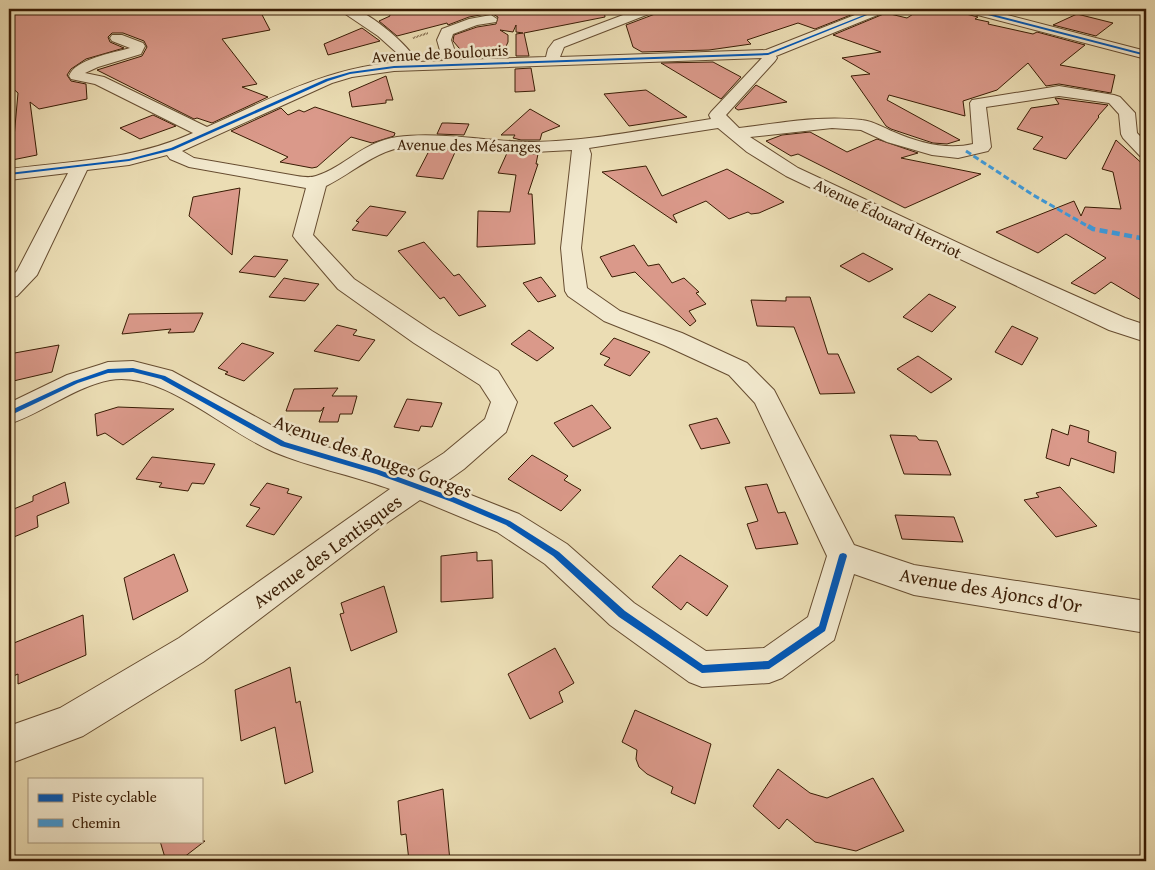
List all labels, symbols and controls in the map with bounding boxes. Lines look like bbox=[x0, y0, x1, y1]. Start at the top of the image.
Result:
street label: Avenue de Boulouris bbox=[371, 37, 509, 69]
street label: Avenue des Mésanges bbox=[397, 132, 541, 158]
street label: Avenue Édouard Herriot bbox=[810, 172, 966, 264]
street label: Avenue des Rouges Gorges bbox=[270, 407, 476, 505]
street label: Avenue des Lentisques bbox=[247, 487, 407, 615]
street label: Avenue des Ajoncs d'Or bbox=[898, 560, 1085, 620]
legend bbox=[28, 778, 202, 842]
text: Piste cyclable bbox=[72, 786, 157, 807]
text: Chemin bbox=[72, 812, 121, 833]

